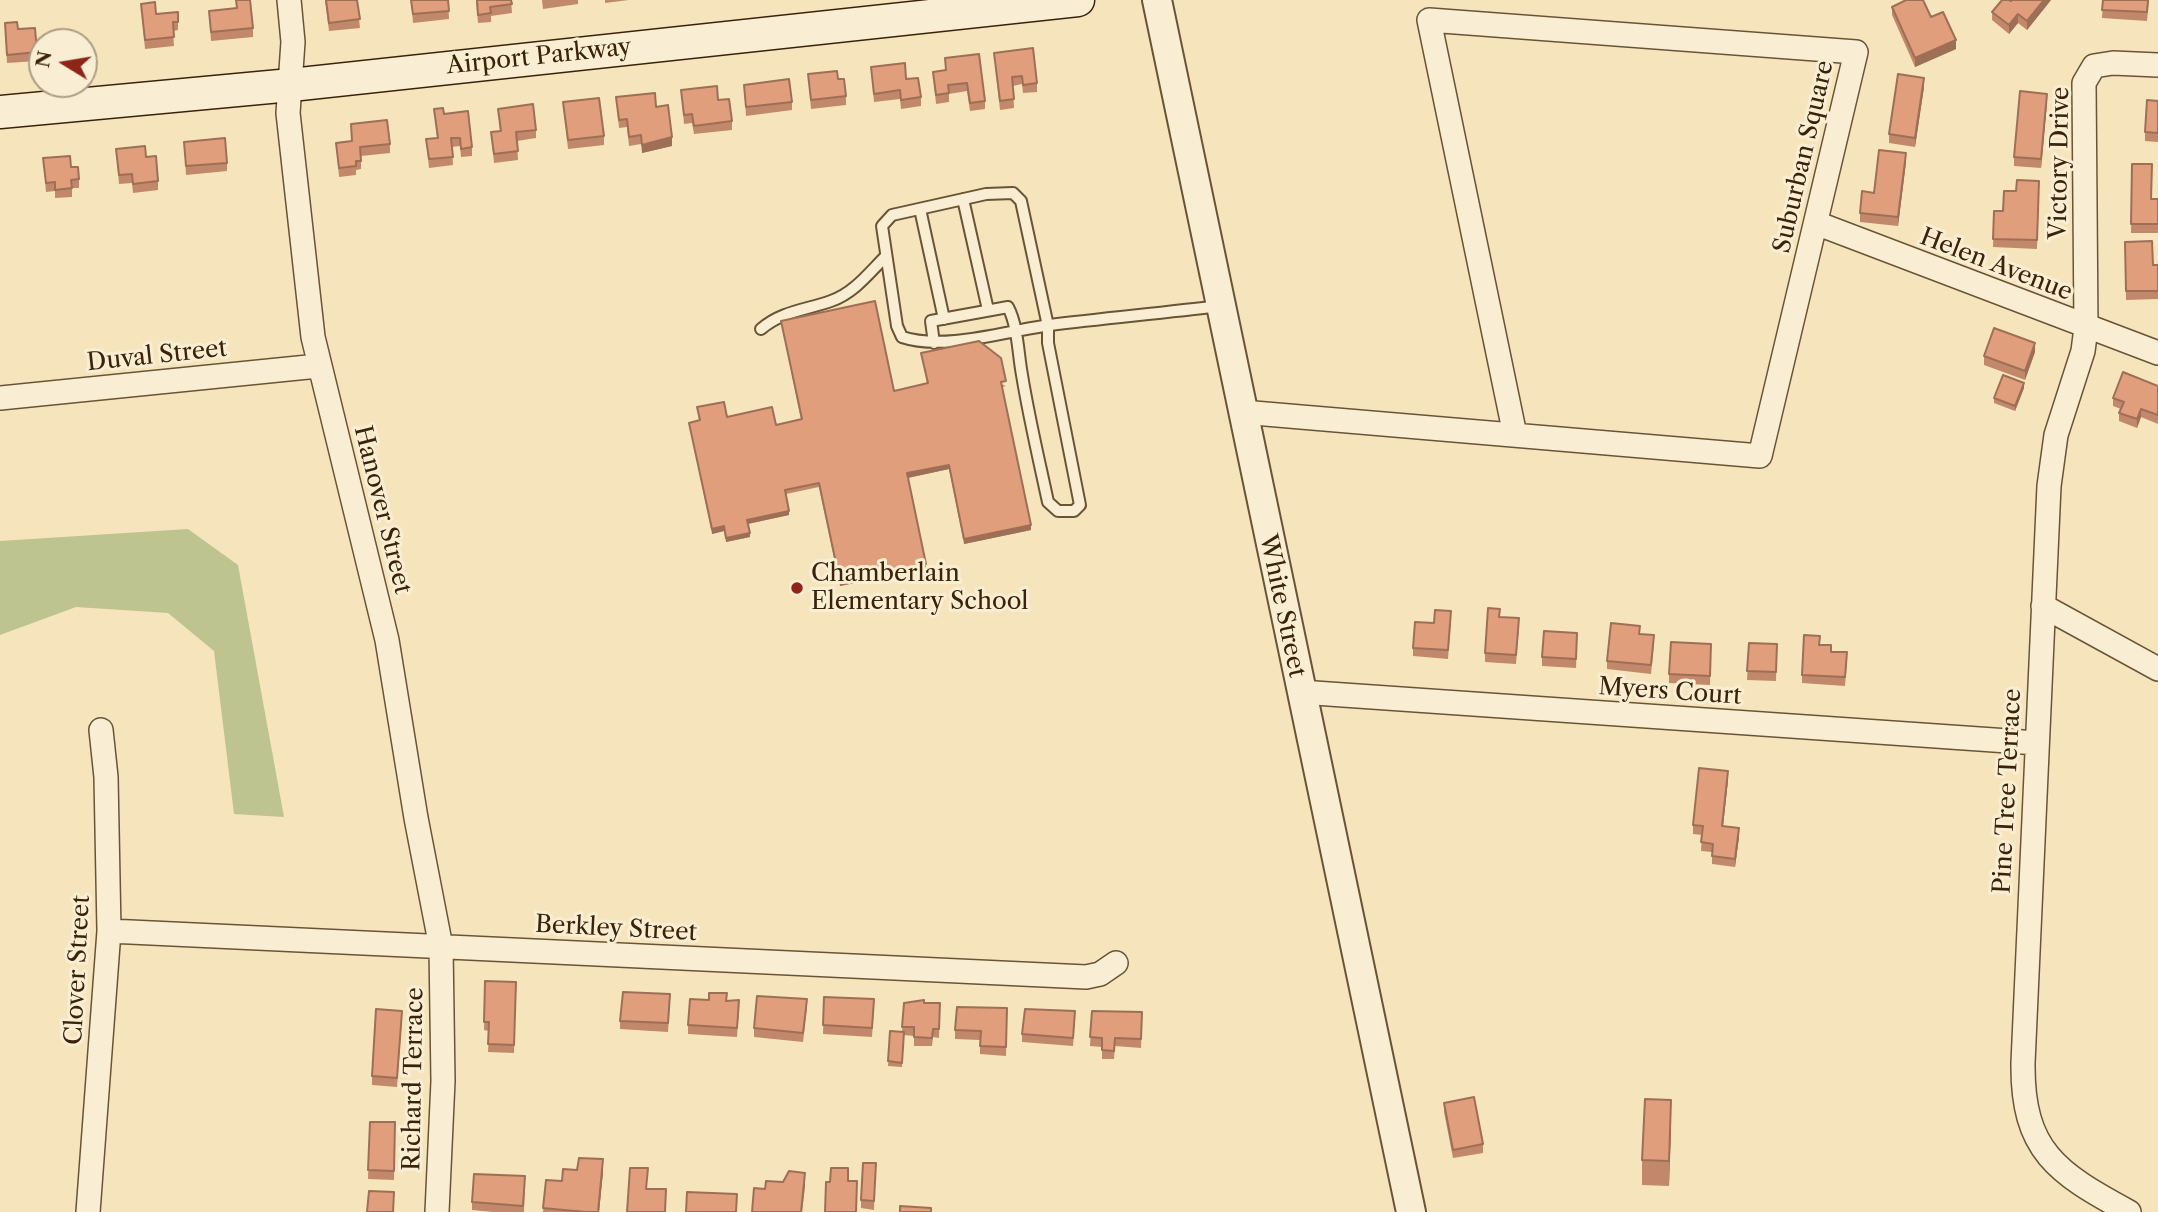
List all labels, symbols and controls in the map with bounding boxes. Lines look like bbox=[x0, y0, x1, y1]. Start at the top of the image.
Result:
north arrow bbox=[28, 28, 98, 98]
street label: Airport Parkway bbox=[445, 33, 633, 81]
text: N bbox=[31, 49, 57, 70]
street label: Suburban Square bbox=[1768, 58, 1840, 256]
street label: Victory Drive bbox=[2044, 86, 2076, 240]
street label: Helen Avenue bbox=[1916, 223, 2076, 307]
street label: Duval Street bbox=[86, 334, 228, 378]
street label: Hanover Street bbox=[347, 423, 417, 597]
street label: White Street bbox=[1253, 532, 1311, 680]
place label: Chamberlain Elementary School bbox=[811, 560, 1028, 616]
marker: Chamberlain Elementary School bbox=[789, 580, 805, 596]
street label: Myers Court bbox=[1598, 673, 1742, 711]
street label: Pine Tree Terrace bbox=[1988, 688, 2028, 894]
street label: Clover Street bbox=[60, 894, 96, 1046]
street label: Berkley Street bbox=[534, 910, 698, 948]
street label: Richard Terrace bbox=[398, 987, 430, 1171]

